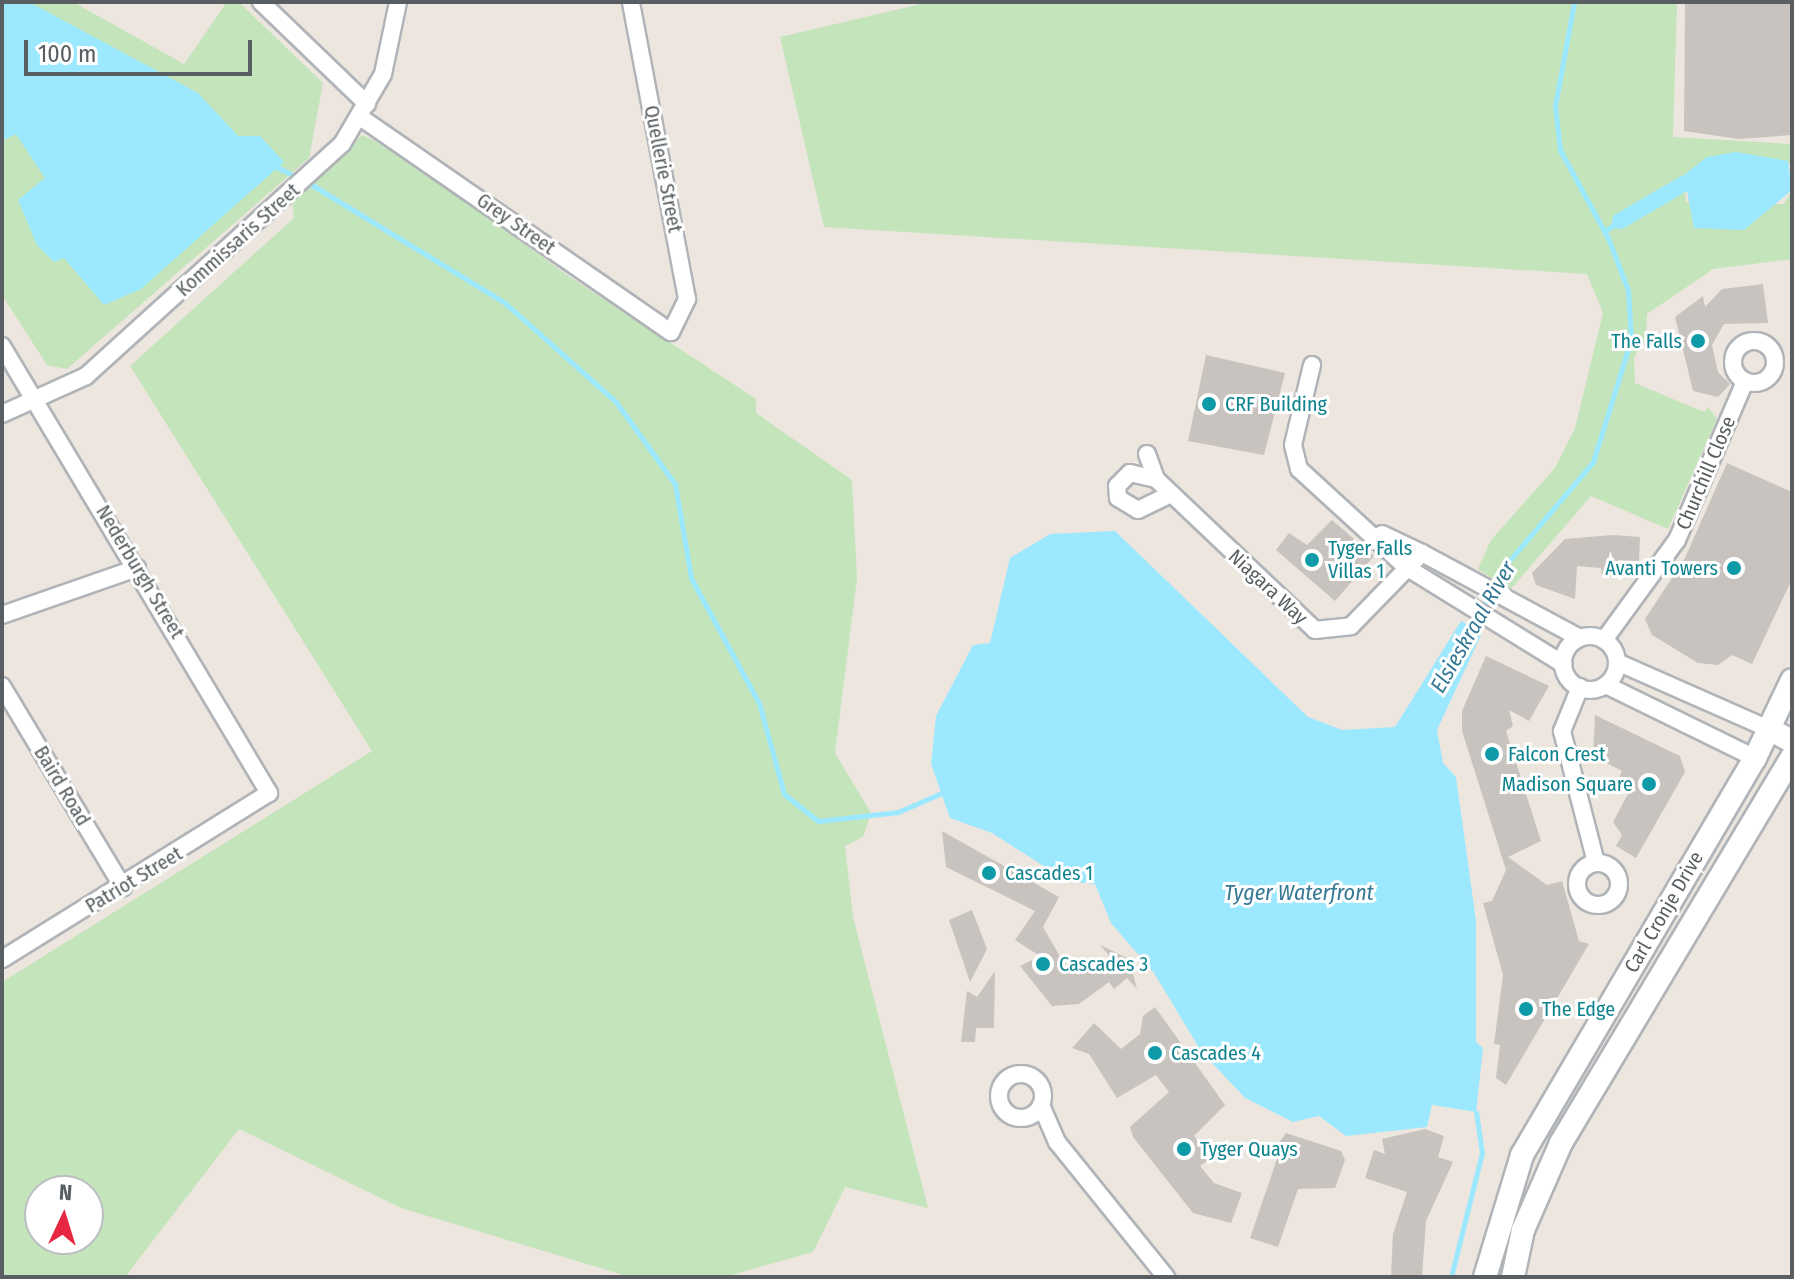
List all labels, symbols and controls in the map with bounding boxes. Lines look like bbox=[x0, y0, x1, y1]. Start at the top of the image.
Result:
scale bar bbox=[28, 24, 256, 74]
text: 100 m bbox=[38, 40, 96, 68]
street label: Quellerie Street bbox=[639, 103, 687, 235]
street label: Kommissaris Street bbox=[171, 178, 305, 302]
street label: Grey Street bbox=[472, 188, 560, 260]
place label: The Falls bbox=[1611, 329, 1682, 353]
marker: The Falls bbox=[1689, 332, 1707, 350]
place label: CRF Building bbox=[1225, 392, 1327, 416]
marker: CRF Building bbox=[1200, 395, 1218, 413]
street label: Churchill Close bbox=[1671, 413, 1741, 533]
street label: Nederburgh Street bbox=[91, 501, 189, 643]
place label: Tyger Falls Villas 1 bbox=[1328, 536, 1412, 583]
street label: Niagara Way bbox=[1224, 544, 1312, 630]
marker: Tyger Falls Villas 1 bbox=[1303, 551, 1321, 569]
place label: Avanti Towers bbox=[1605, 556, 1718, 580]
water label: Elsieskraal River bbox=[1425, 557, 1521, 697]
marker: Avanti Towers bbox=[1725, 559, 1743, 577]
street label: Baird Road bbox=[29, 742, 95, 830]
place label: Falcon Crest bbox=[1508, 742, 1606, 766]
marker: Falcon Crest bbox=[1483, 745, 1501, 763]
place label: Madison Square bbox=[1502, 772, 1633, 796]
marker: Madison Square bbox=[1640, 775, 1658, 793]
street label: Patriot Street bbox=[81, 842, 187, 918]
street label: Carl Cronje Drive bbox=[1620, 847, 1708, 977]
place label: Cascades 1 bbox=[1005, 861, 1093, 885]
marker: Cascades 1 bbox=[980, 864, 998, 882]
water label: Tyger Waterfront bbox=[1224, 880, 1374, 906]
place label: Cascades 3 bbox=[1059, 952, 1148, 976]
marker: Cascades 3 bbox=[1034, 955, 1052, 973]
place label: The Edge bbox=[1542, 997, 1615, 1021]
marker: The Edge bbox=[1517, 1000, 1535, 1018]
place label: Cascades 4 bbox=[1171, 1041, 1261, 1065]
marker: Cascades 4 bbox=[1146, 1044, 1164, 1062]
place label: Tyger Quays bbox=[1200, 1137, 1298, 1161]
marker: Tyger Quays bbox=[1175, 1140, 1193, 1158]
north arrow bbox=[24, 1175, 104, 1255]
text: N bbox=[58, 1179, 73, 1206]

